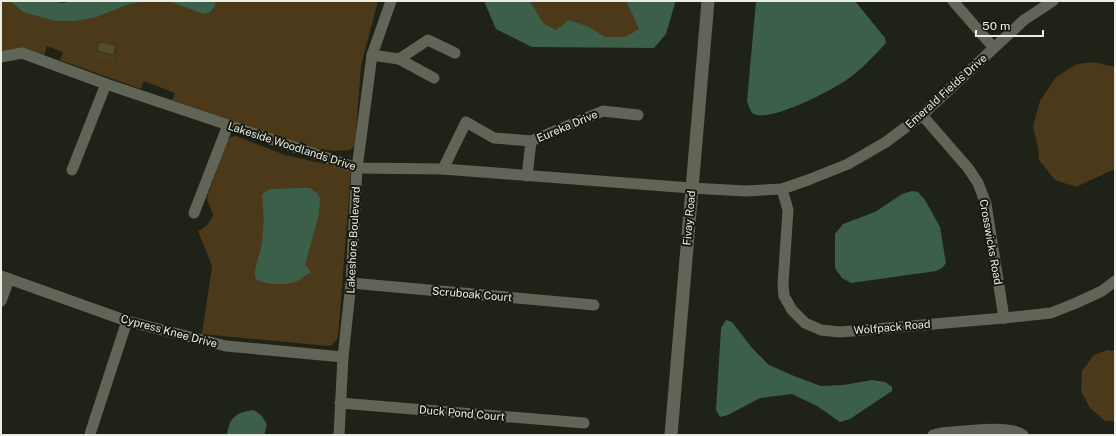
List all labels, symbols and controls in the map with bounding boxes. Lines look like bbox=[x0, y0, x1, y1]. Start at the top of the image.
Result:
scale bar bbox=[976, 12, 1043, 38]
text: 50 m bbox=[982, 19, 1010, 33]
street label: Emerald Fields Drive bbox=[903, 52, 989, 130]
street label: Eureka Drive bbox=[535, 108, 599, 144]
street label: Lakeside Woodlands Drive bbox=[227, 120, 357, 172]
street label: Lakeshore Boulevard bbox=[344, 186, 362, 294]
street label: Fivay Road bbox=[681, 190, 697, 246]
street label: Crosswicks Road bbox=[978, 198, 1004, 286]
street label: Scruboak Court bbox=[431, 285, 513, 303]
street label: Cypress Knee Drive bbox=[119, 312, 219, 350]
street label: Wolfpack Road bbox=[853, 318, 931, 336]
street label: Duck Pond Court bbox=[419, 403, 505, 423]

